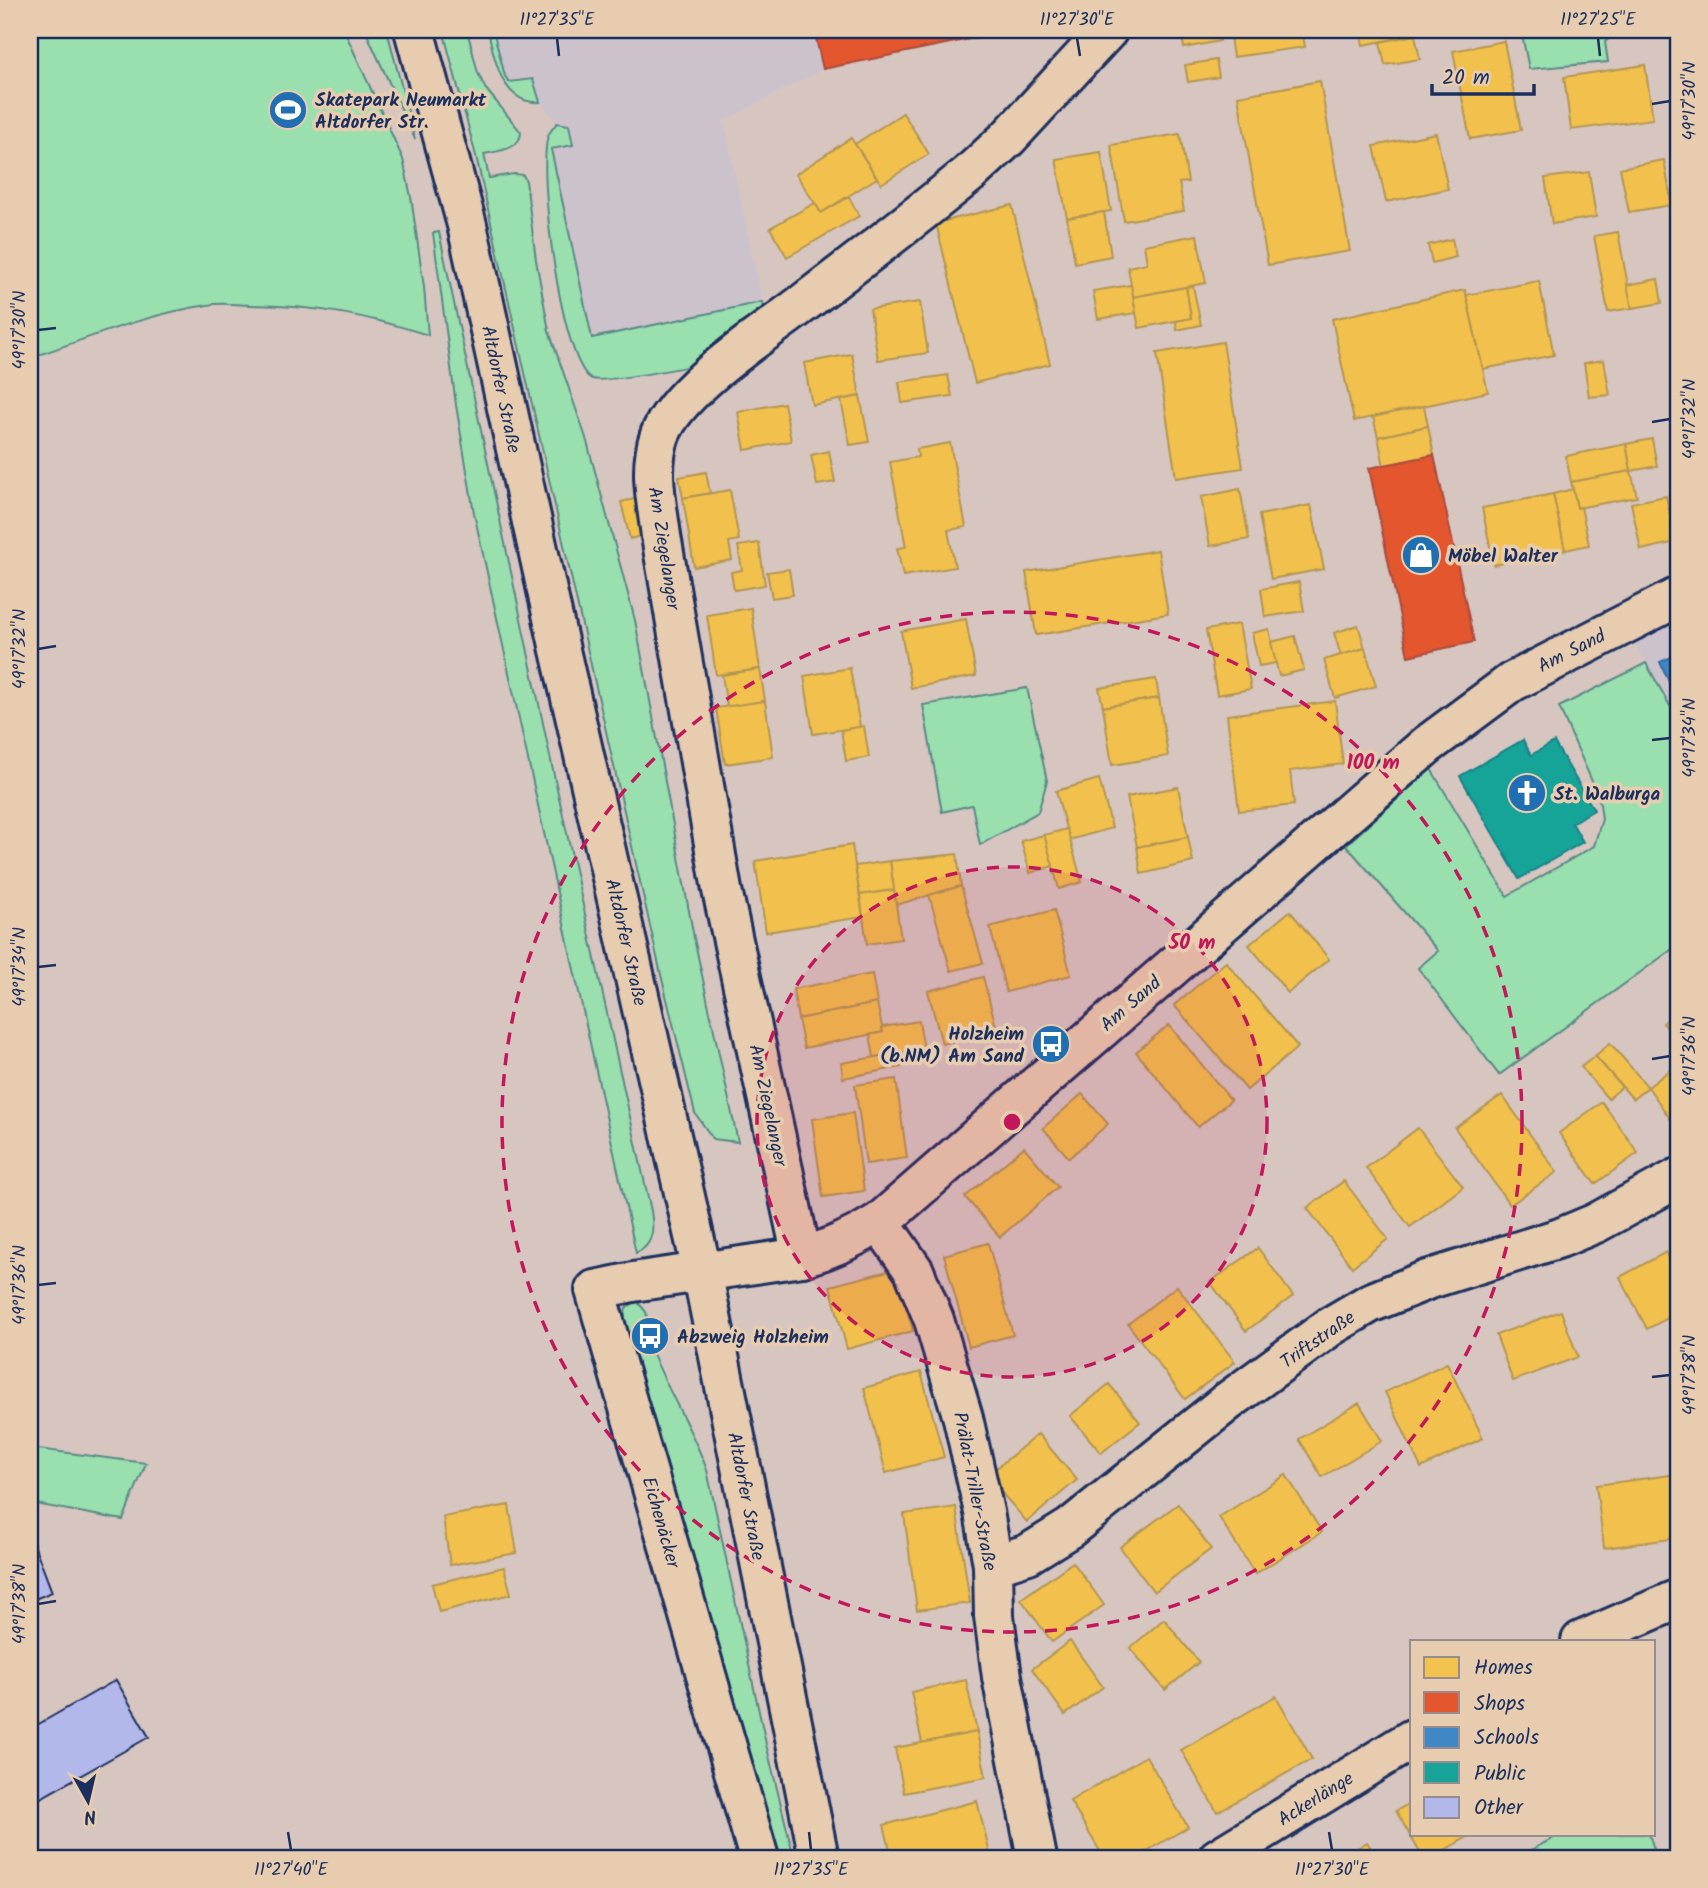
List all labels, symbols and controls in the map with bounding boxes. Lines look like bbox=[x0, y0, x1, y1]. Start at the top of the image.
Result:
text: 11°27'35"E bbox=[519, 6, 595, 35]
text: 11°27'30"E bbox=[1040, 6, 1115, 35]
text: 11°27'25"E bbox=[1560, 6, 1636, 35]
scale bar bbox=[1432, 52, 1533, 96]
text: 20 m bbox=[1442, 62, 1490, 95]
text: 49°17'30"N bbox=[1676, 62, 1705, 140]
place label: Skatepark Neumarkt Altdorfer Str. bbox=[315, 86, 487, 138]
sports icon: Skatepark Neumarkt Altdorfer Str. bbox=[267, 89, 309, 131]
text: 49°17'30"N bbox=[6, 291, 35, 369]
street label: Altdorfer Straße bbox=[472, 323, 528, 456]
text: 49°17'32"N bbox=[1676, 379, 1705, 459]
street label: Am Ziegelanger bbox=[638, 485, 688, 614]
shop icon: Möbel Walter bbox=[1400, 534, 1442, 576]
place label: Möbel Walter bbox=[1448, 542, 1559, 572]
text: 49°17'32"N bbox=[6, 609, 35, 689]
street label: Am Sand bbox=[1533, 622, 1612, 682]
text: 49°17'34"N bbox=[1676, 698, 1705, 778]
text: 100 m bbox=[1346, 747, 1400, 780]
church icon: St. Walburga bbox=[1506, 772, 1548, 814]
place label: St. Walburga bbox=[1554, 780, 1661, 810]
street label: Altdorfer Straße bbox=[596, 876, 654, 1010]
text: 49°17'34"N bbox=[6, 927, 35, 1007]
text: 50 m bbox=[1168, 927, 1215, 960]
street label: Am Sand bbox=[1094, 969, 1169, 1040]
text: 49°17'36"N bbox=[1676, 1016, 1705, 1096]
place label: Holzheim (b.NM) Am Sand bbox=[880, 1020, 1025, 1072]
bus stop icon: Holzheim (b.NM) Am Sand bbox=[1030, 1023, 1072, 1065]
street label: Am Ziegelanger bbox=[739, 1042, 795, 1171]
centre of rings bbox=[1000, 1110, 1024, 1134]
text: 49°17'36"N bbox=[6, 1245, 35, 1325]
street label: Triftstraße bbox=[1274, 1303, 1362, 1378]
bus stop icon: Abzweig Holzheim bbox=[629, 1315, 671, 1357]
place label: Abzweig Holzheim bbox=[677, 1323, 829, 1353]
text: 49°17'38"N bbox=[1676, 1335, 1705, 1415]
street label: Prälat-Triller-Straße bbox=[944, 1409, 1004, 1574]
street label: Altdorfer Straße bbox=[718, 1430, 772, 1563]
street label: Eichenäcker bbox=[633, 1473, 688, 1574]
text: 49°17'38"N bbox=[6, 1564, 35, 1644]
legend bbox=[1410, 1640, 1656, 1836]
text: Homes bbox=[1474, 1652, 1533, 1685]
text: Shops bbox=[1474, 1688, 1525, 1721]
text: Schools bbox=[1474, 1722, 1539, 1755]
text: Public bbox=[1474, 1758, 1526, 1791]
street label: Ackerlänge bbox=[1272, 1764, 1360, 1835]
north arrow bbox=[52, 1766, 122, 1836]
text: Other bbox=[1474, 1792, 1524, 1825]
text: N bbox=[82, 1800, 98, 1832]
text: 11°27'40"E bbox=[254, 1856, 329, 1885]
text: 11°27'35"E bbox=[773, 1856, 849, 1885]
text: 11°27'30"E bbox=[1295, 1856, 1370, 1885]

